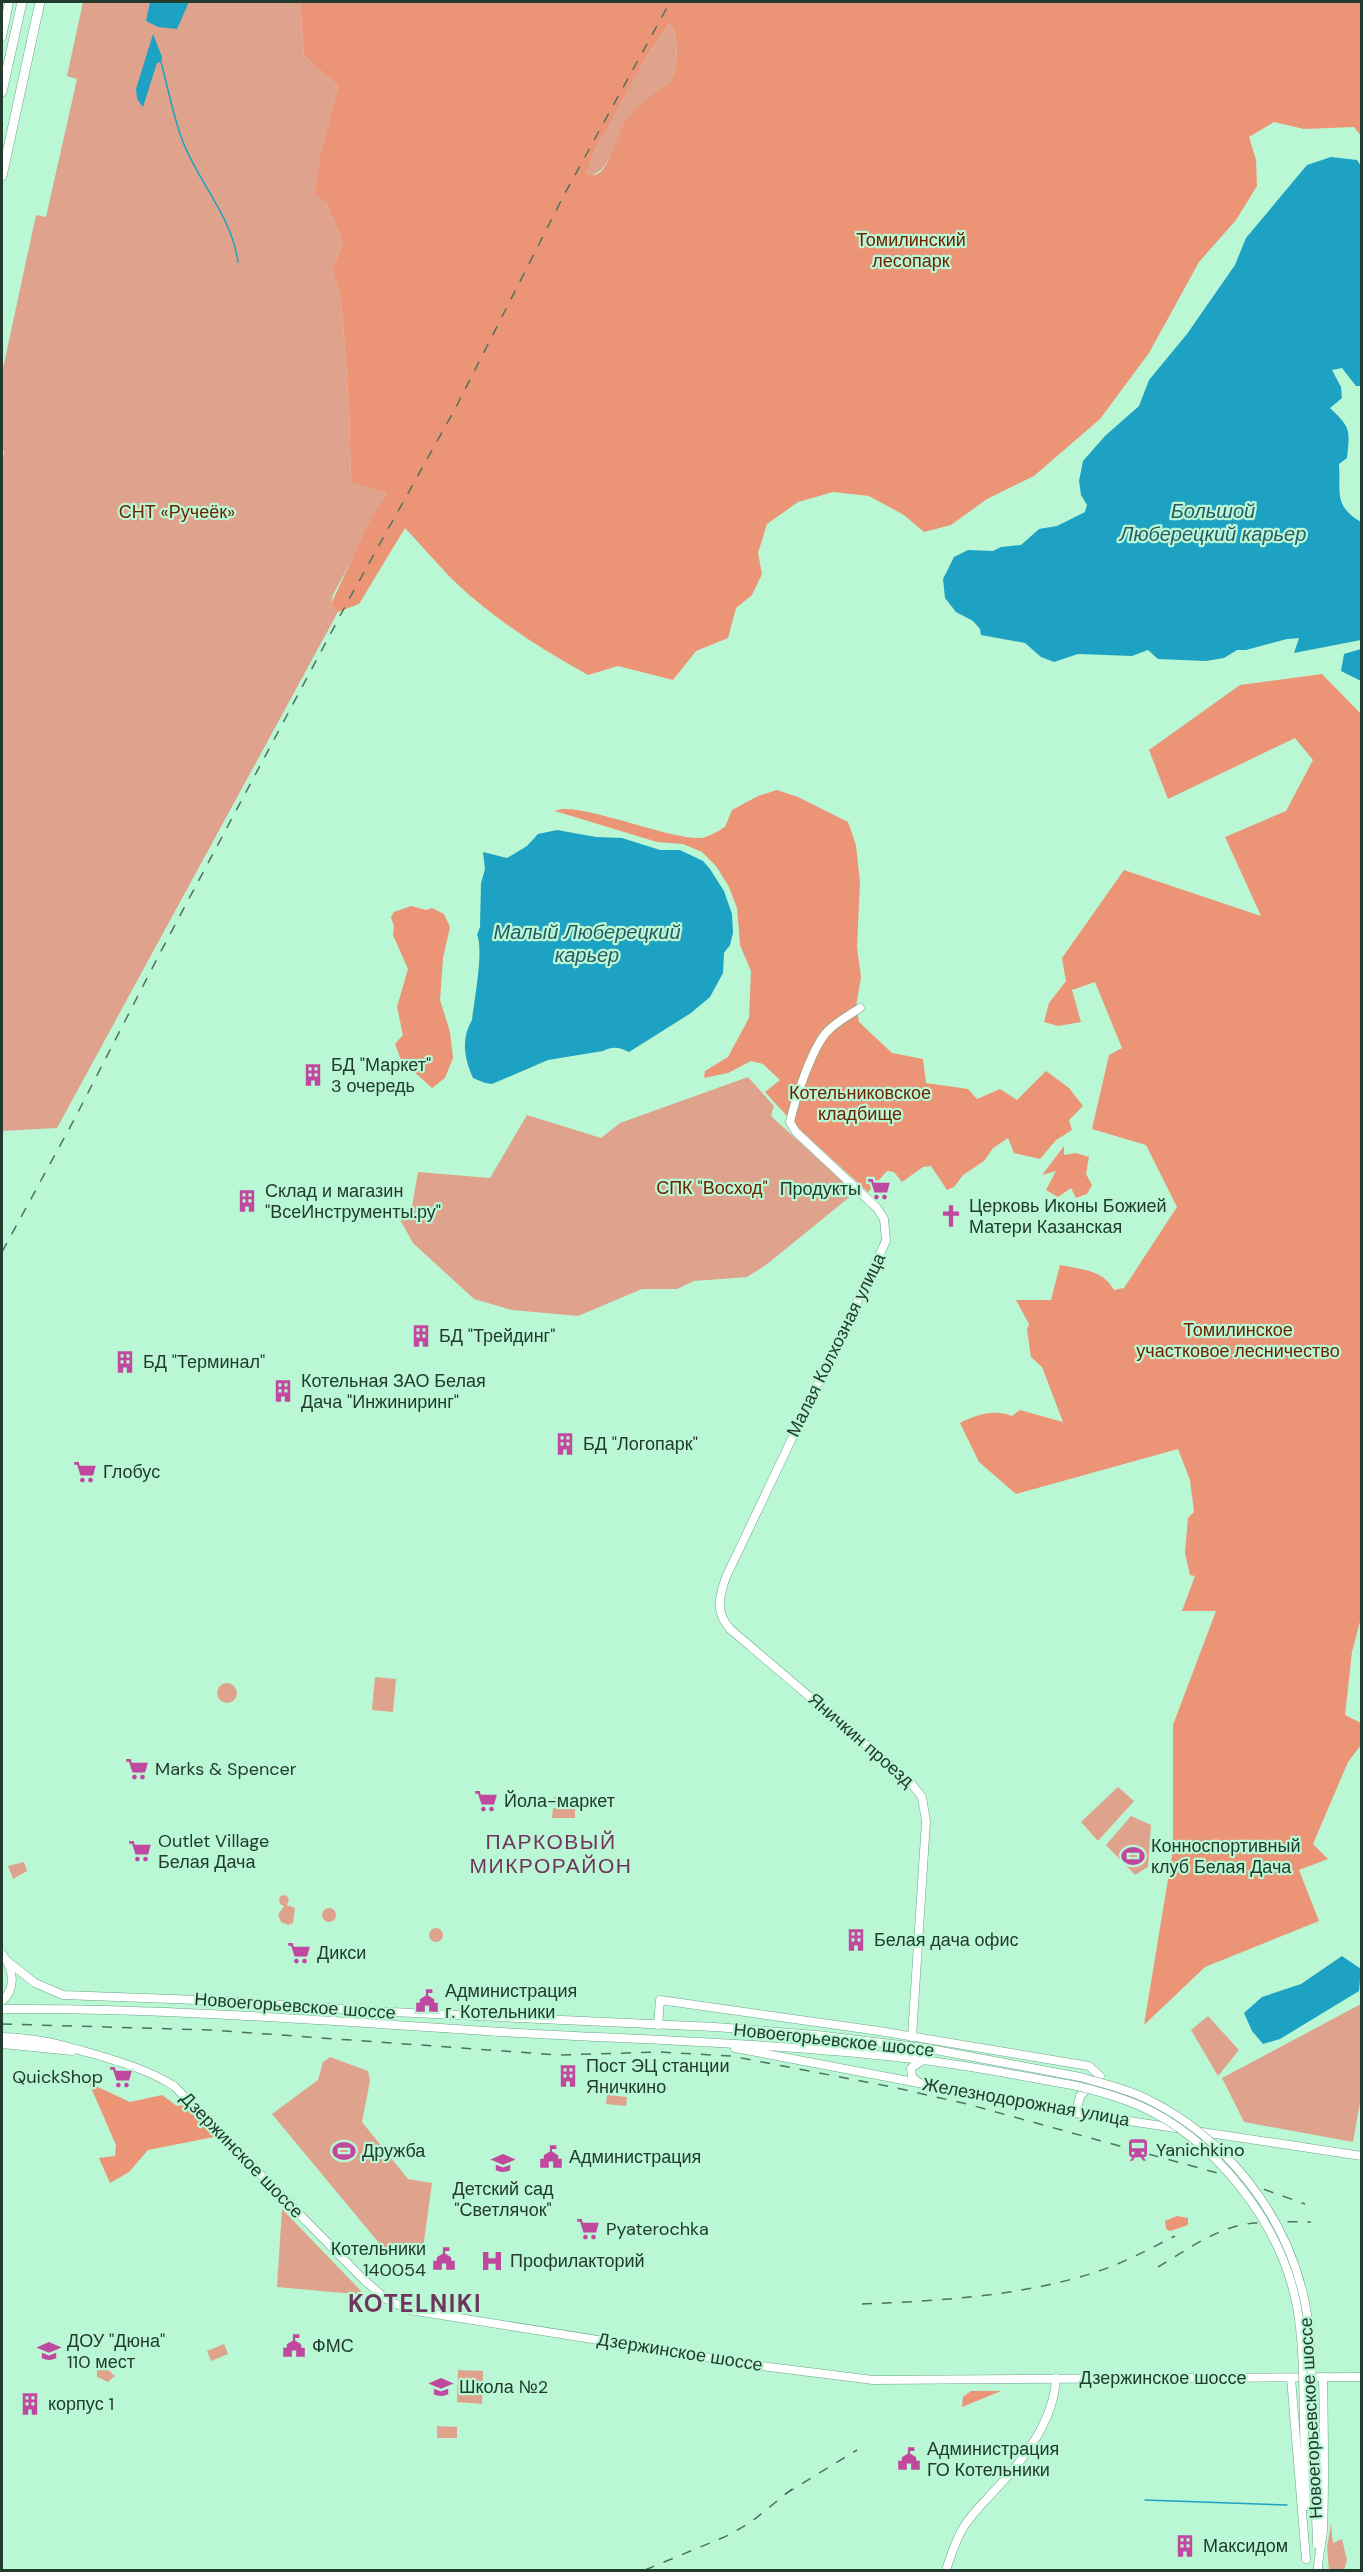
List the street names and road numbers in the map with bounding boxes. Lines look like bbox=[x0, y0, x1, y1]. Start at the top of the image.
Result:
street label: Малая Колхозная улица bbox=[781, 1248, 891, 1441]
street label: Яничкин проезд bbox=[803, 1687, 919, 1793]
street label: Новоегорьевское шоссе bbox=[194, 1987, 396, 2025]
street label: Новоегорьевское шоссе bbox=[732, 2018, 936, 2062]
street label: Железнодорожная улица bbox=[920, 2072, 1132, 2132]
street label: Дзержинское шоссе bbox=[175, 2087, 309, 2223]
street label: Новоегорьевское шоссе bbox=[1294, 2317, 1328, 2519]
street label: Дзержинское шоссе bbox=[596, 2327, 764, 2377]
street label: Дзержинское шоссе bbox=[1079, 2366, 1247, 2390]

